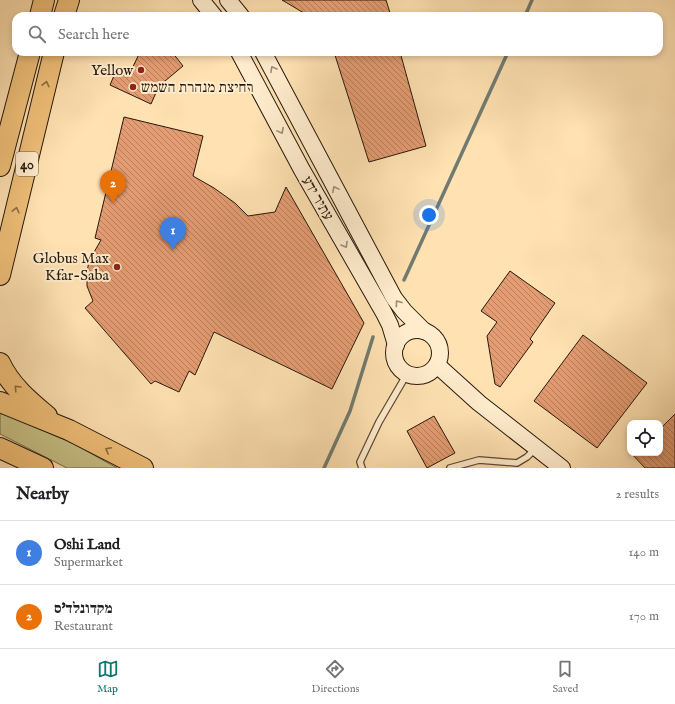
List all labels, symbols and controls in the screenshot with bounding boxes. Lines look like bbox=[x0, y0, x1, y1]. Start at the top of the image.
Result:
search box bbox=[12, 12, 663, 56]
icon: search bbox=[26, 23, 48, 45]
text: Search here bbox=[58, 25, 129, 44]
place label: Yellow bbox=[91, 61, 134, 80]
marker: Yellow bbox=[136, 65, 146, 75]
one-way arrow bbox=[270, 66, 277, 74]
place label: רחיצת מנהרת השמש bbox=[141, 78, 254, 97]
one-way arrow bbox=[41, 80, 49, 87]
marker: רחיצת מנהרת השמש bbox=[128, 82, 138, 92]
one-way arrow bbox=[277, 127, 284, 134]
road number: 40 bbox=[16, 152, 38, 176]
pin: 2 bbox=[100, 170, 126, 203]
street label: עתיר ידע bbox=[297, 173, 338, 224]
one-way arrow bbox=[333, 186, 340, 193]
your location bbox=[419, 205, 439, 225]
one-way arrow bbox=[11, 207, 19, 213]
pin: 1 bbox=[160, 217, 186, 250]
one-way arrow bbox=[340, 241, 347, 248]
place label: Globus Max Kfar-Saba bbox=[33, 249, 110, 285]
marker: Globus Max Kfar-Saba bbox=[112, 262, 122, 272]
one-way arrow bbox=[396, 300, 403, 307]
one-way arrow bbox=[14, 385, 22, 393]
map controls bbox=[627, 420, 663, 456]
button: locate bbox=[627, 420, 663, 456]
one-way arrow bbox=[105, 447, 113, 454]
text: Nearby bbox=[16, 484, 69, 505]
text: 2 results bbox=[615, 486, 659, 503]
text: Oshi Land bbox=[54, 535, 120, 554]
text: 1 bbox=[27, 544, 31, 561]
text: 140 m bbox=[629, 544, 659, 561]
text: Supermarket bbox=[54, 554, 123, 571]
text: מקדונלד'ס bbox=[54, 599, 113, 618]
text: 2 bbox=[26, 608, 32, 625]
text: 170 m bbox=[629, 608, 659, 625]
text: Restaurant bbox=[54, 618, 113, 635]
tab: Map bbox=[97, 658, 119, 696]
tab: Directions bbox=[312, 658, 359, 696]
tab: Saved bbox=[552, 658, 578, 696]

